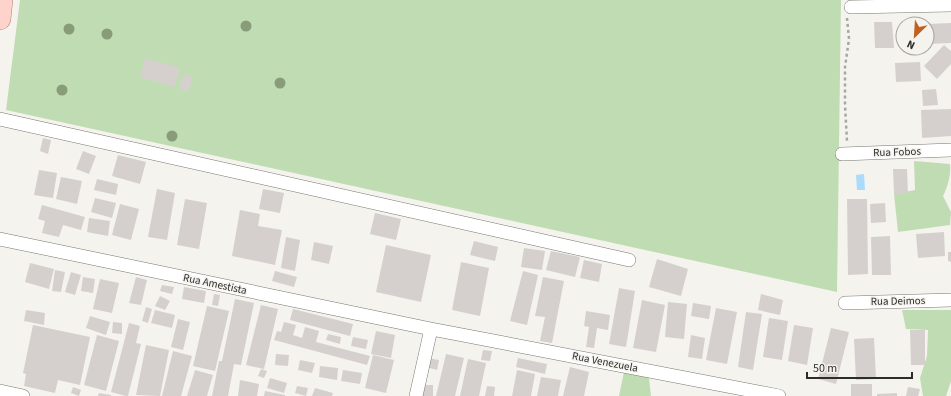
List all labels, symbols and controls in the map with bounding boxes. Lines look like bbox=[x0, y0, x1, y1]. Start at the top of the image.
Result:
north arrow bbox=[895, 16, 935, 56]
text: N bbox=[904, 36, 917, 53]
street label: Rua Fobos bbox=[873, 144, 922, 160]
street label: Rua Amestista bbox=[182, 270, 248, 298]
street label: Rua Deimos bbox=[871, 293, 926, 309]
street label: Rua Venezuela bbox=[571, 348, 639, 376]
scale bar bbox=[807, 354, 912, 380]
text: 50 m bbox=[813, 360, 837, 377]

